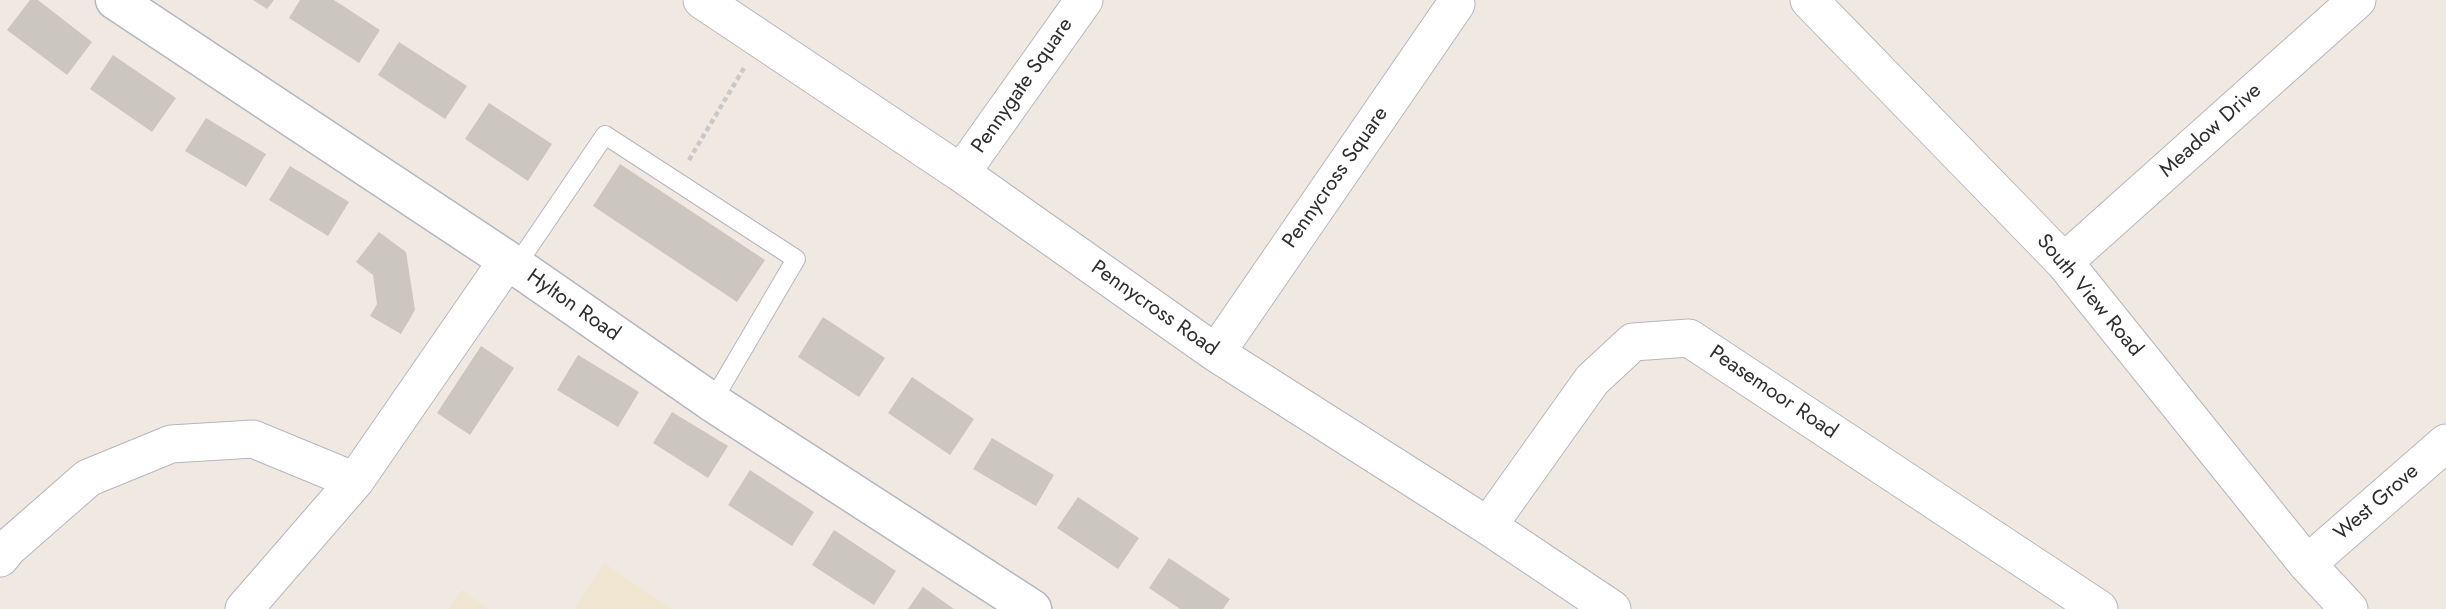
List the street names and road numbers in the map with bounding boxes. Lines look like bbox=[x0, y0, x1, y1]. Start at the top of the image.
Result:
street label: Pennygate Square bbox=[967, 14, 1079, 158]
street label: Meadow Drive bbox=[2155, 79, 2267, 183]
street label: Pennycross Square bbox=[1278, 103, 1394, 253]
street label: South View Road bbox=[2030, 230, 2148, 362]
street label: Pennycross Road bbox=[1086, 256, 1222, 362]
street label: Hylton Road bbox=[521, 265, 625, 347]
street label: Peasemoor Road bbox=[1704, 341, 1842, 445]
street label: West Grove bbox=[2330, 459, 2424, 547]

